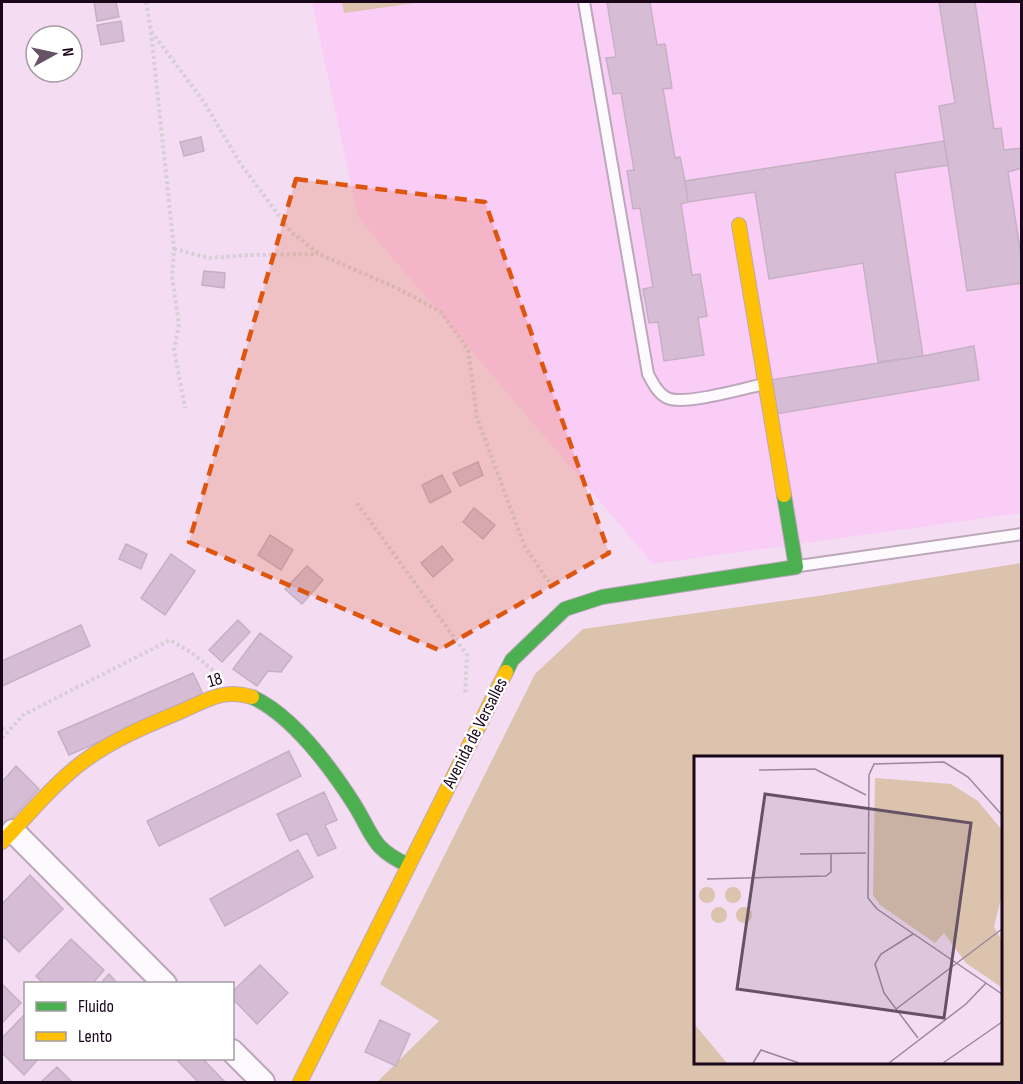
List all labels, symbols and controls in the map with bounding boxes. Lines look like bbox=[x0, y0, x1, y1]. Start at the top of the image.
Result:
north arrow bbox=[24, 24, 84, 84]
text: N bbox=[57, 47, 77, 58]
street label: 18 bbox=[205, 668, 225, 692]
street label: Avenida de Versalles bbox=[438, 674, 512, 793]
inset map bbox=[694, 756, 1002, 1063]
legend bbox=[24, 982, 234, 1060]
text: Fluido bbox=[78, 996, 114, 1017]
text: Lento bbox=[78, 1026, 112, 1047]

